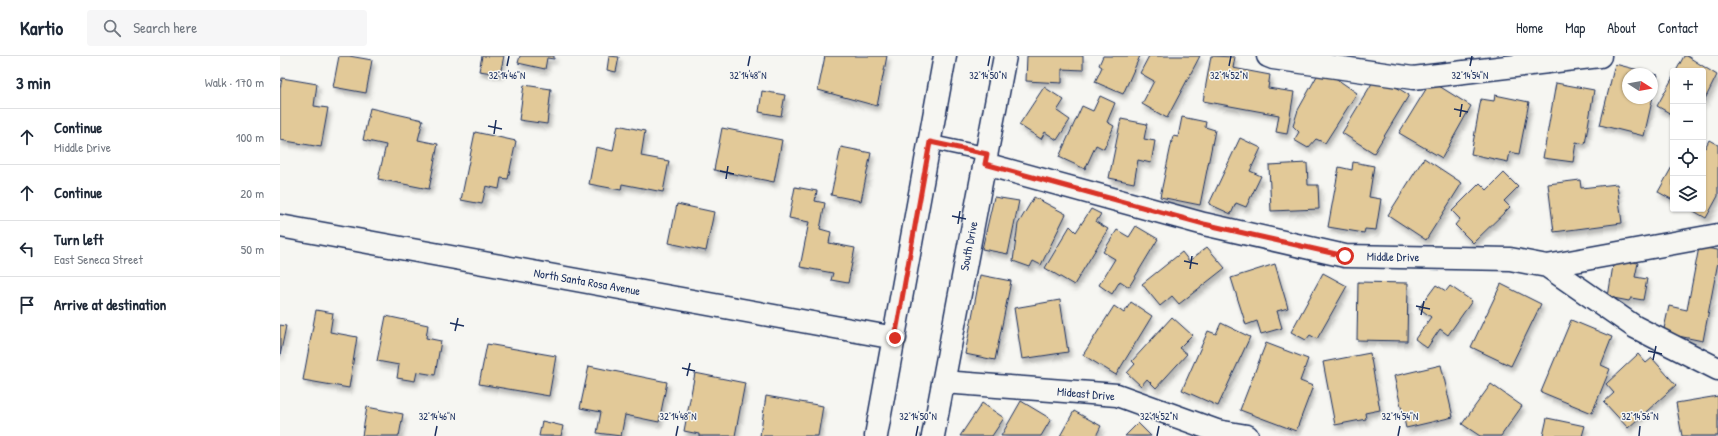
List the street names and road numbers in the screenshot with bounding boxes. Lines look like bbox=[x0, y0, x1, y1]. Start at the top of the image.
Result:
street label: South Drive bbox=[955, 220, 982, 272]
street label: Middle Drive bbox=[1367, 248, 1420, 265]
street label: North Santa Rosa Avenue bbox=[533, 264, 642, 299]
street label: Mideast Drive bbox=[1056, 383, 1116, 405]

